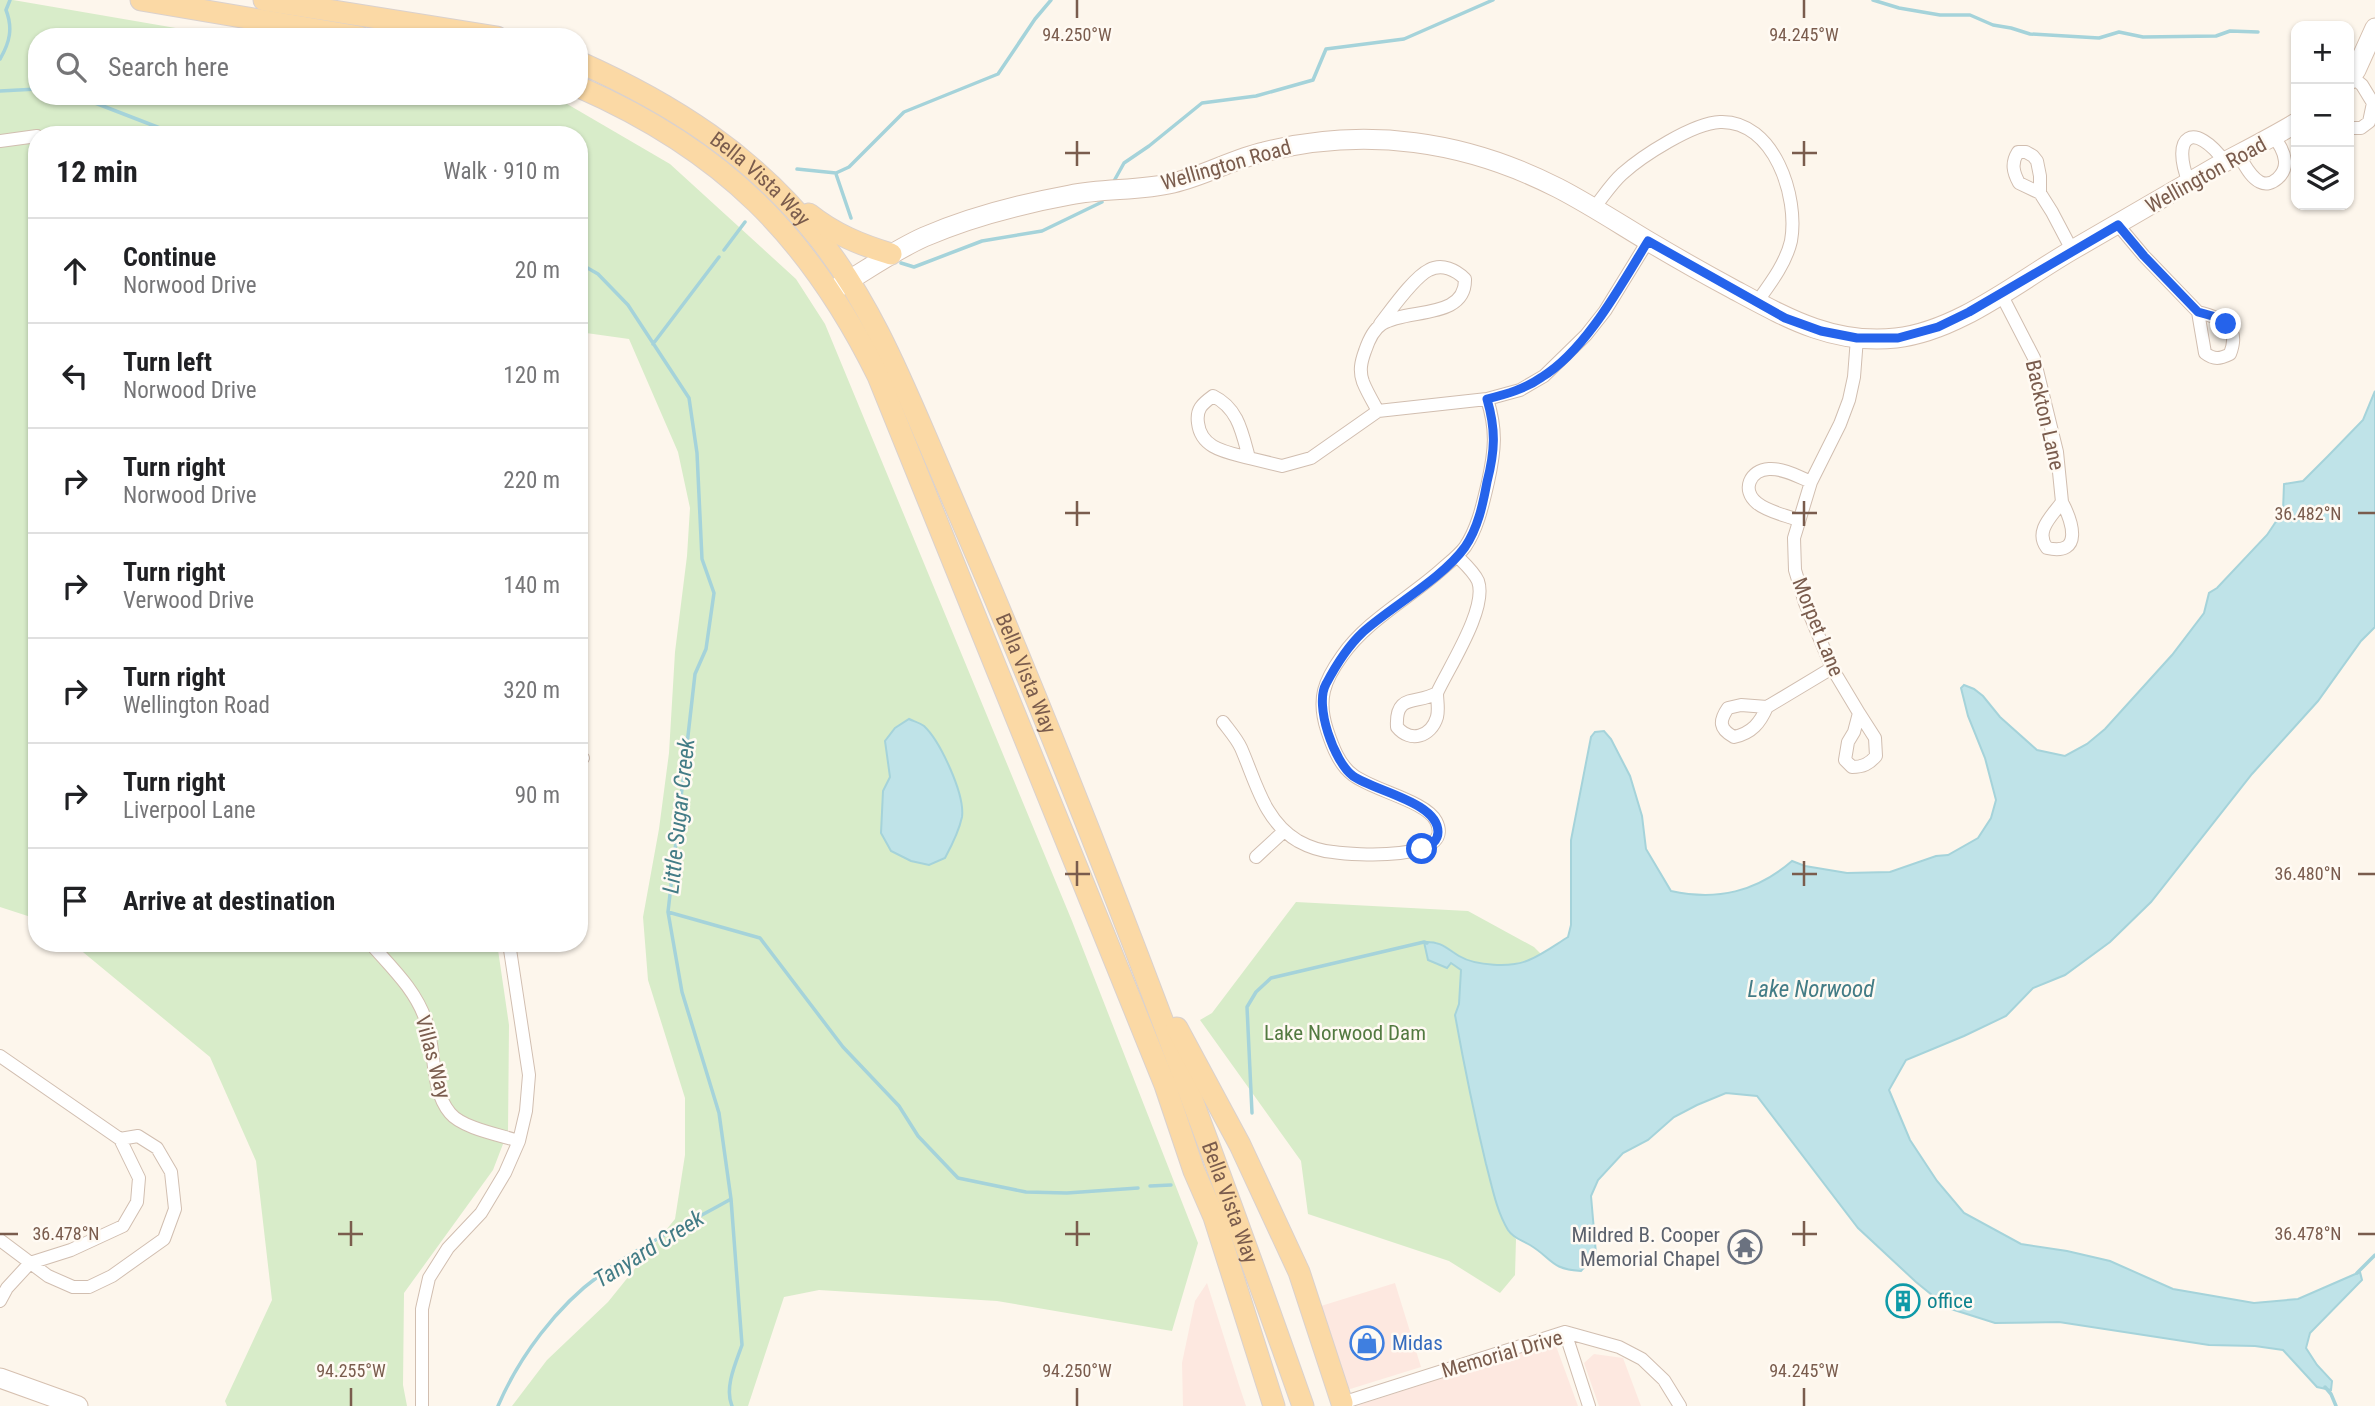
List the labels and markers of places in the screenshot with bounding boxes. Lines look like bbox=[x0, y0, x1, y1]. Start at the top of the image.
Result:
place label: Mildred B. Cooper Memorial Chapel bbox=[1571, 1223, 1720, 1271]
temple icon: Mildred B. Cooper Memorial Chapel bbox=[1726, 1228, 1764, 1266]
building icon: office bbox=[1884, 1282, 1922, 1320]
place label: office bbox=[1927, 1289, 1973, 1313]
shop icon: Midas bbox=[1348, 1324, 1386, 1362]
place label: Midas bbox=[1392, 1331, 1443, 1355]

